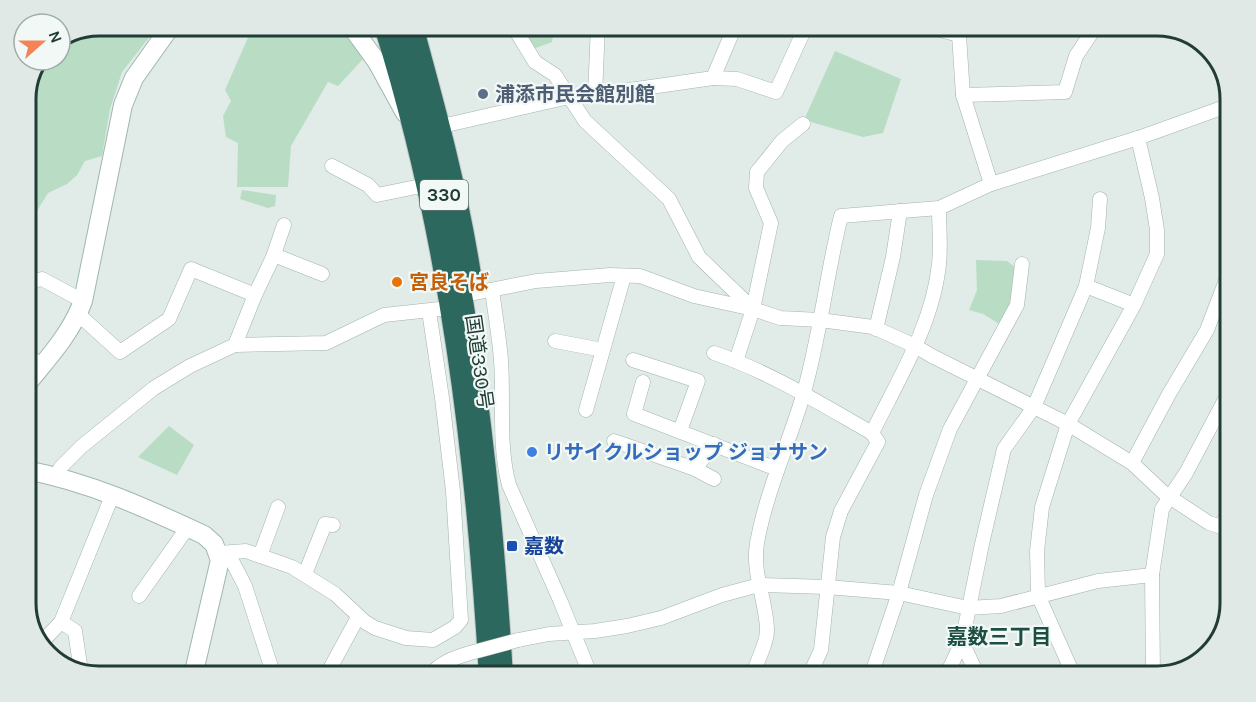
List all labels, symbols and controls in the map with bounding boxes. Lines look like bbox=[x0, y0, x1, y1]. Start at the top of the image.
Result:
north arrow bbox=[12, 12, 72, 72]
text: N bbox=[45, 28, 66, 46]
place label: 浦添市民会館別館 bbox=[495, 83, 655, 106]
marker: 浦添市民会館別館 bbox=[476, 87, 490, 101]
road number: 330 bbox=[420, 180, 468, 210]
place label: 宮良そば bbox=[409, 271, 489, 294]
marker: 宮良そば bbox=[390, 275, 404, 289]
street label: 国道330号 bbox=[461, 313, 497, 411]
place label: リサイクルショップ ジョナサン bbox=[544, 441, 828, 464]
marker: リサイクルショップ ジョナサン bbox=[525, 445, 539, 459]
place label: 嘉数 bbox=[524, 535, 564, 558]
marker: 嘉数 bbox=[505, 539, 519, 553]
district label: 嘉数三丁目 bbox=[947, 625, 1052, 649]

